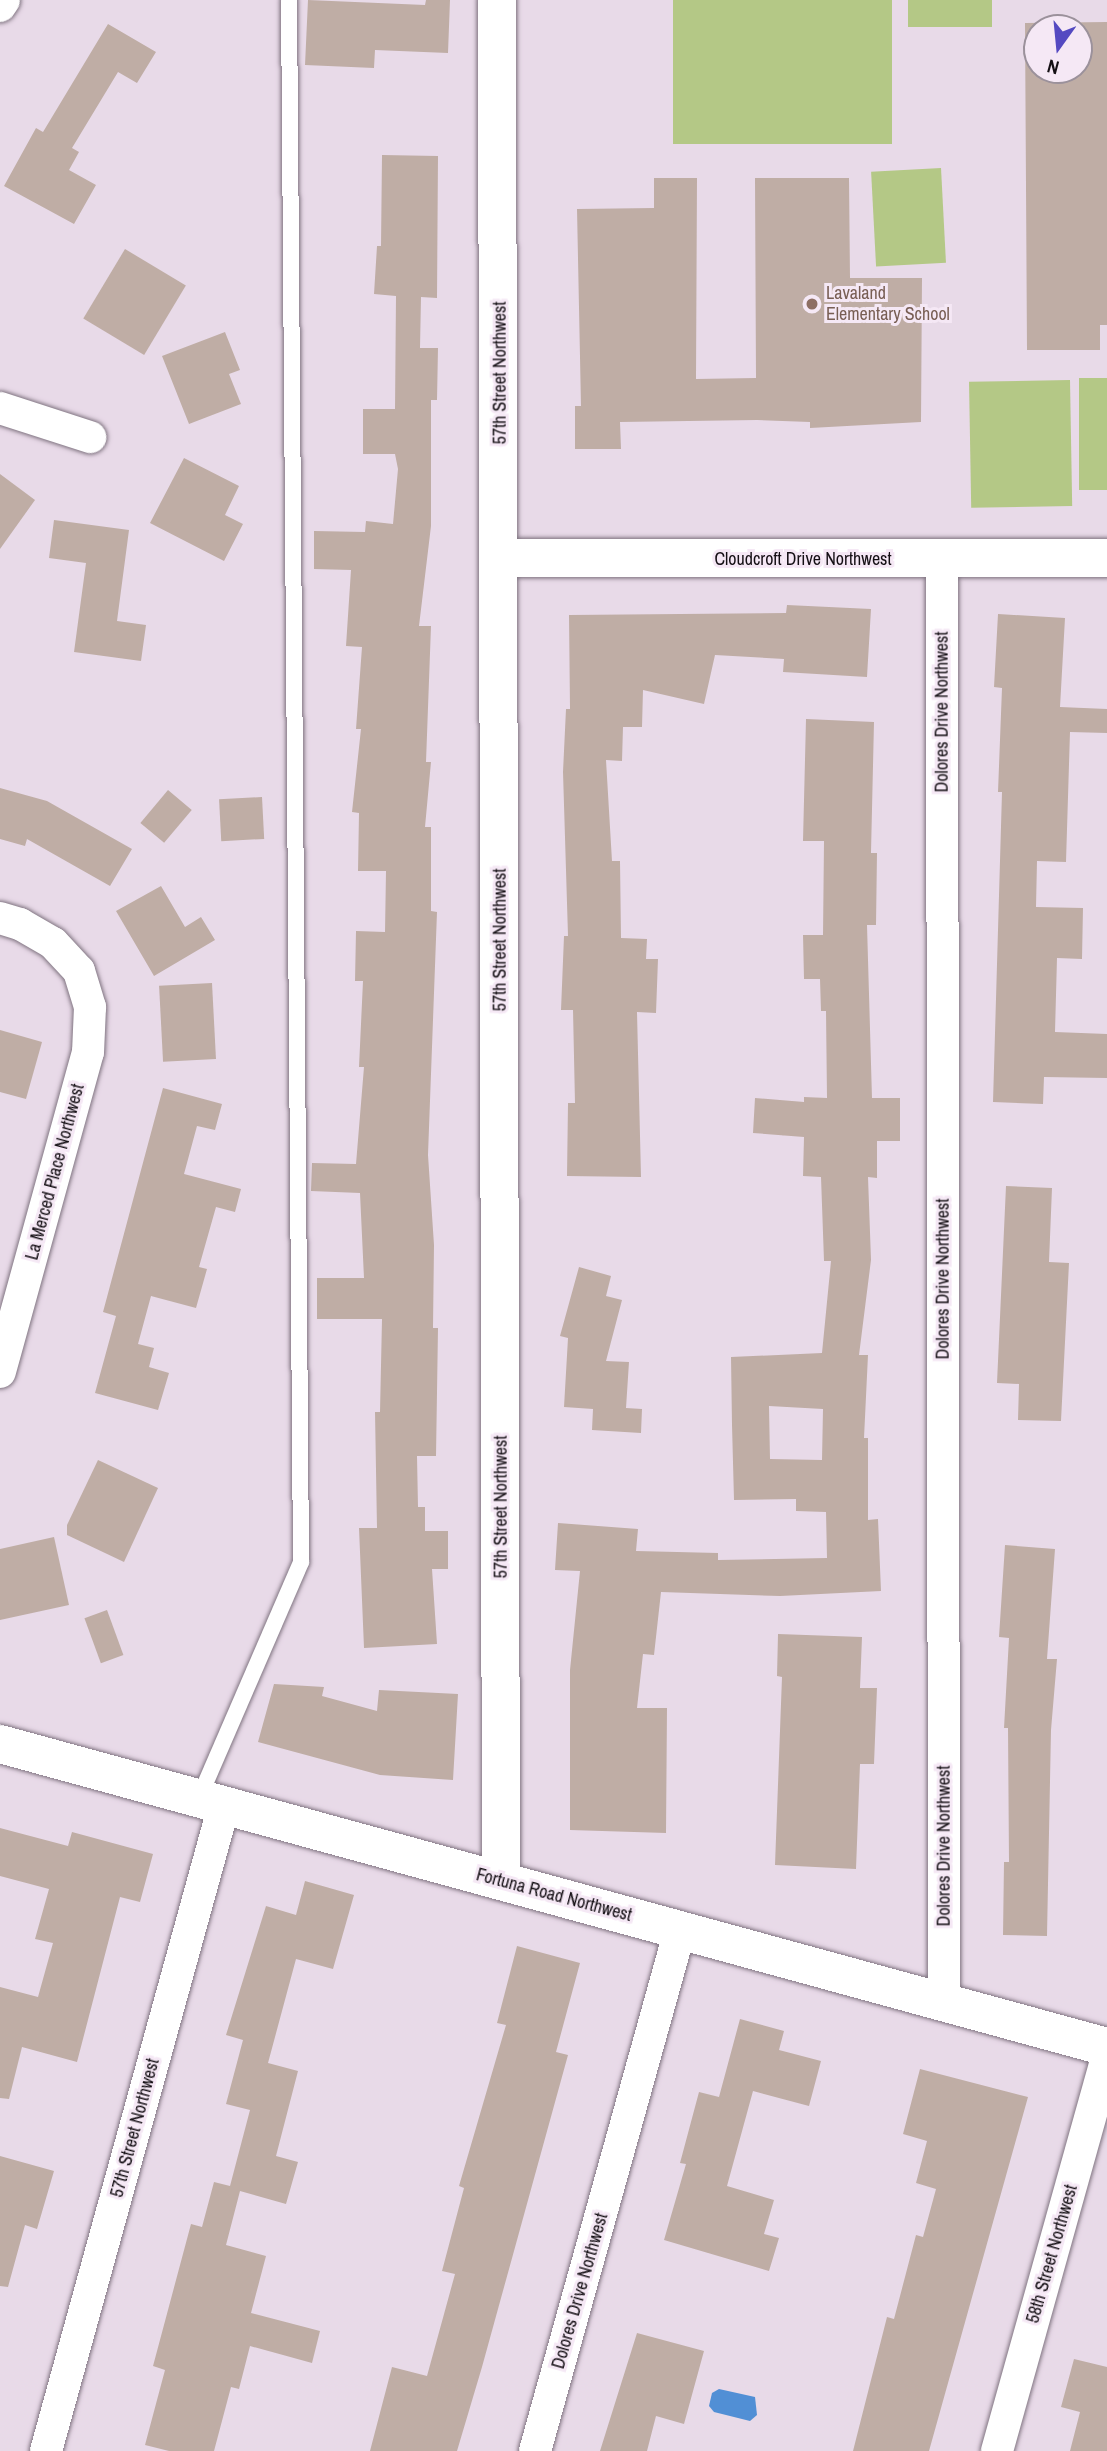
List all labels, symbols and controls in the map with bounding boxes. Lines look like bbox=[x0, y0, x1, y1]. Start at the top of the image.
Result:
north arrow bbox=[1023, 14, 1093, 84]
text: N bbox=[1044, 53, 1062, 81]
place label: Lavaland Elementary School bbox=[826, 283, 950, 326]
marker: Lavaland Elementary School bbox=[804, 296, 820, 312]
street label: 57th Street Northwest bbox=[489, 302, 511, 444]
street label: Cloudcroft Drive Northwest bbox=[714, 548, 892, 570]
street label: Dolores Drive Northwest bbox=[931, 632, 953, 792]
street label: 57th Street Northwest bbox=[489, 869, 511, 1011]
street label: La Merced Place Northwest bbox=[21, 1082, 89, 1262]
street label: Dolores Drive Northwest bbox=[932, 1199, 954, 1359]
street label: 57th Street Northwest bbox=[490, 1436, 512, 1578]
street label: Dolores Drive Northwest bbox=[933, 1766, 955, 1926]
street label: Fortuna Road Northwest bbox=[474, 1864, 634, 1926]
street label: 57th Street Northwest bbox=[106, 2056, 164, 2200]
street label: 58th Street Northwest bbox=[1022, 2182, 1082, 2326]
street label: Dolores Drive Northwest bbox=[547, 2211, 613, 2371]

